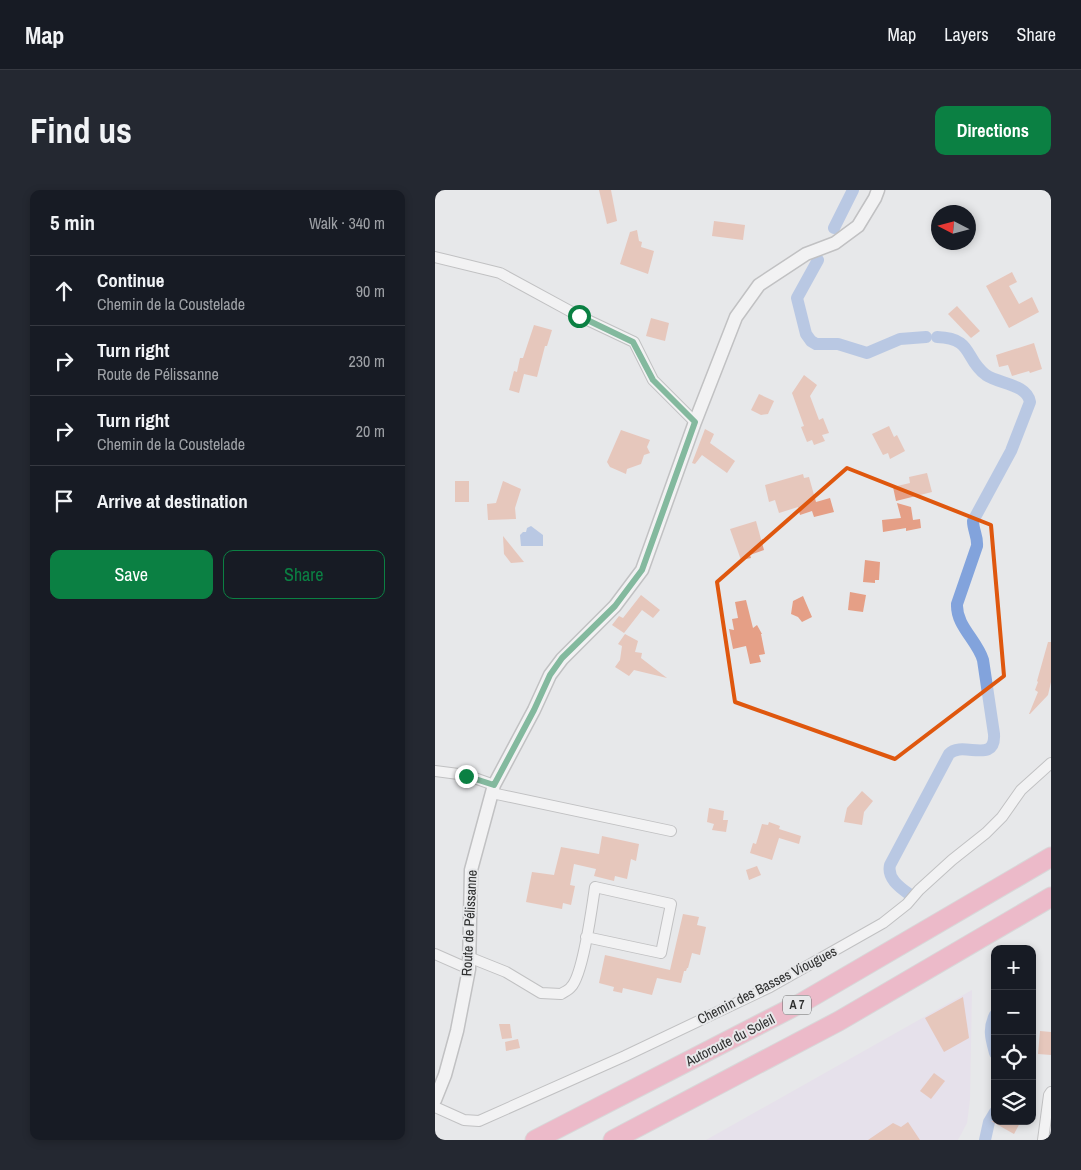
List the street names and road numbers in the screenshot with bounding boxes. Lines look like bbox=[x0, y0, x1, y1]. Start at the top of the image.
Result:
street label: Route de Pélissanne bbox=[457, 869, 481, 977]
street label: Chemin des Basses Viougues bbox=[694, 942, 840, 1028]
road number: A 7 bbox=[783, 996, 811, 1014]
street label: Autoroute du Soleil bbox=[682, 1010, 778, 1071]

